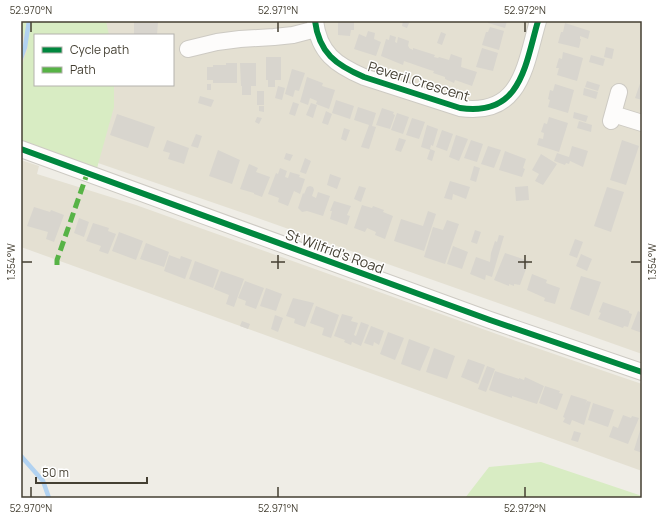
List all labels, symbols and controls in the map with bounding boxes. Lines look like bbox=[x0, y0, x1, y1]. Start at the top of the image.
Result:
text: 52.970°N bbox=[10, 3, 52, 17]
text: 52.971°N bbox=[258, 3, 298, 17]
text: 52.972°N bbox=[504, 3, 546, 17]
legend bbox=[34, 34, 174, 86]
text: Cycle path bbox=[70, 41, 129, 58]
street label: Peveril Crescent bbox=[366, 56, 473, 106]
text: Path bbox=[70, 61, 96, 78]
street label: St Wilfrid's Road bbox=[283, 224, 387, 278]
text: 1.354°W bbox=[4, 243, 18, 281]
text: 1.354°W bbox=[645, 243, 659, 281]
scale bar bbox=[36, 459, 147, 485]
text: 50 m bbox=[42, 464, 69, 481]
text: 52.970°N bbox=[10, 501, 52, 515]
text: 52.971°N bbox=[258, 501, 298, 515]
text: 52.972°N bbox=[504, 501, 546, 515]

